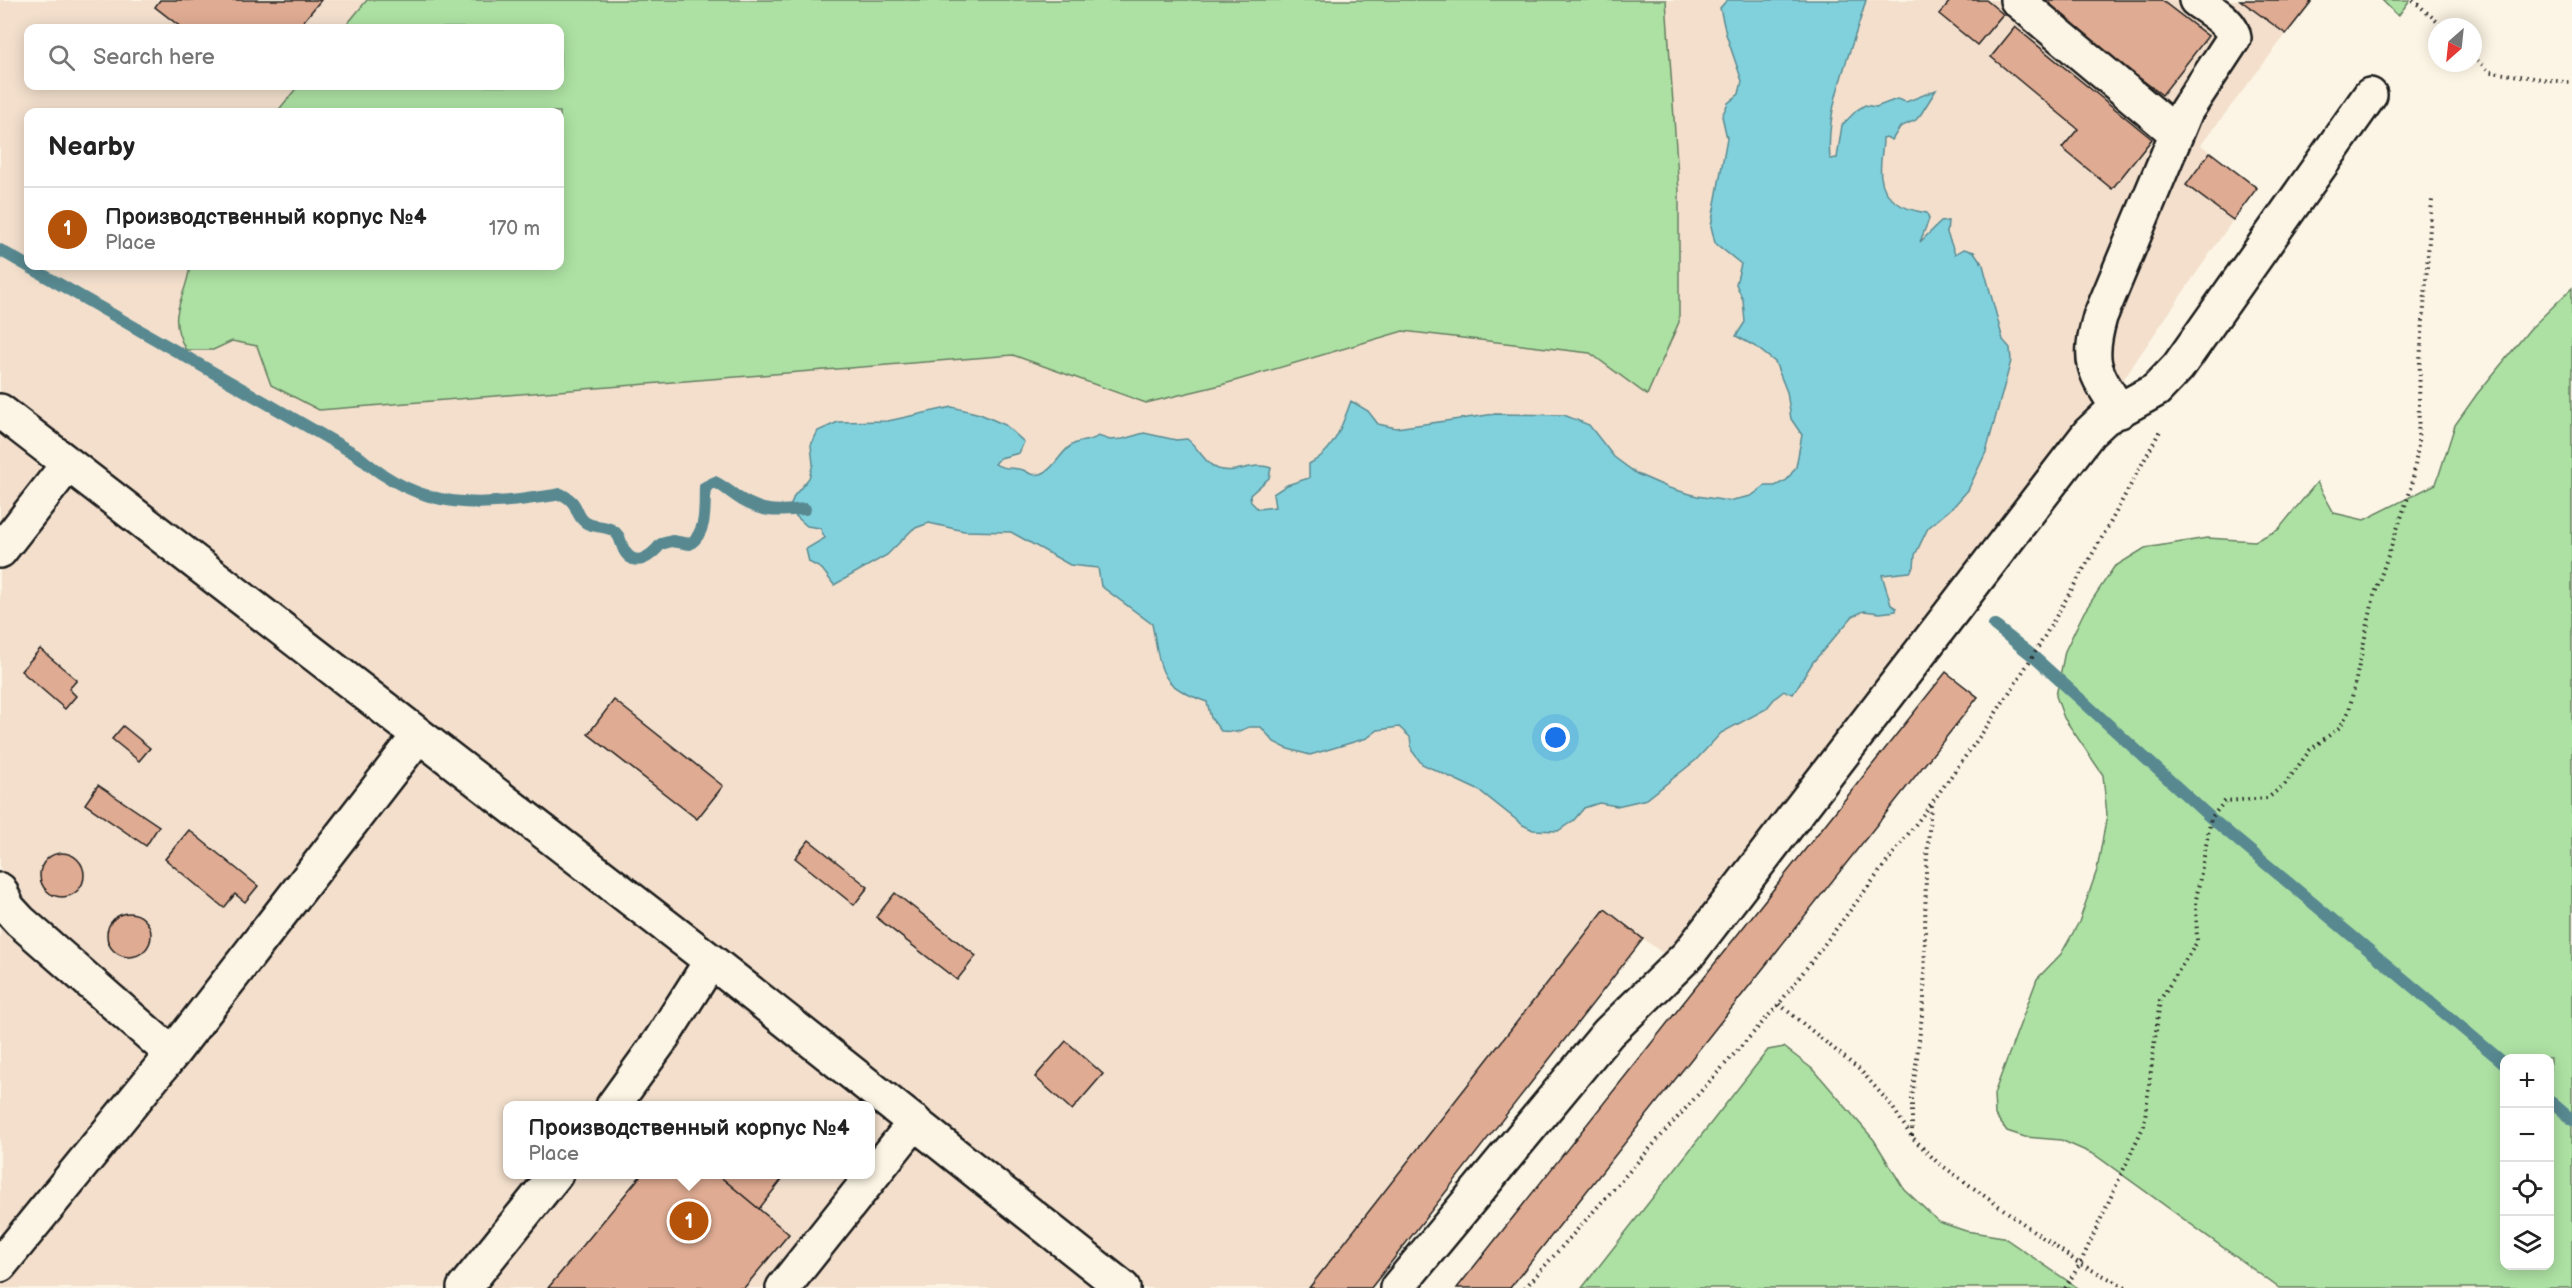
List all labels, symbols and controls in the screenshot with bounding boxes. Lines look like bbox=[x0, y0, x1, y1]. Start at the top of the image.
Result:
north arrow bbox=[2428, 18, 2482, 72]
search box bbox=[24, 24, 564, 90]
icon: search bbox=[45, 41, 78, 74]
text: Search here bbox=[93, 44, 215, 71]
text: Nearby bbox=[48, 132, 135, 163]
text: Производственный корпус №4 bbox=[105, 204, 427, 231]
text: 1 bbox=[63, 217, 72, 241]
text: 170 m bbox=[489, 217, 540, 241]
text: Place bbox=[105, 231, 156, 255]
your location bbox=[1541, 723, 1570, 752]
map controls bbox=[2500, 1054, 2554, 1270]
button: + bbox=[2500, 1054, 2554, 1108]
popup bbox=[503, 1101, 875, 1179]
button: − bbox=[2500, 1108, 2554, 1162]
text: Производственный корпус №4 bbox=[528, 1115, 850, 1142]
text: Place bbox=[528, 1142, 579, 1166]
button: locate bbox=[2500, 1162, 2554, 1216]
pin: 1 bbox=[670, 1198, 708, 1244]
button: layers bbox=[2500, 1216, 2554, 1270]

